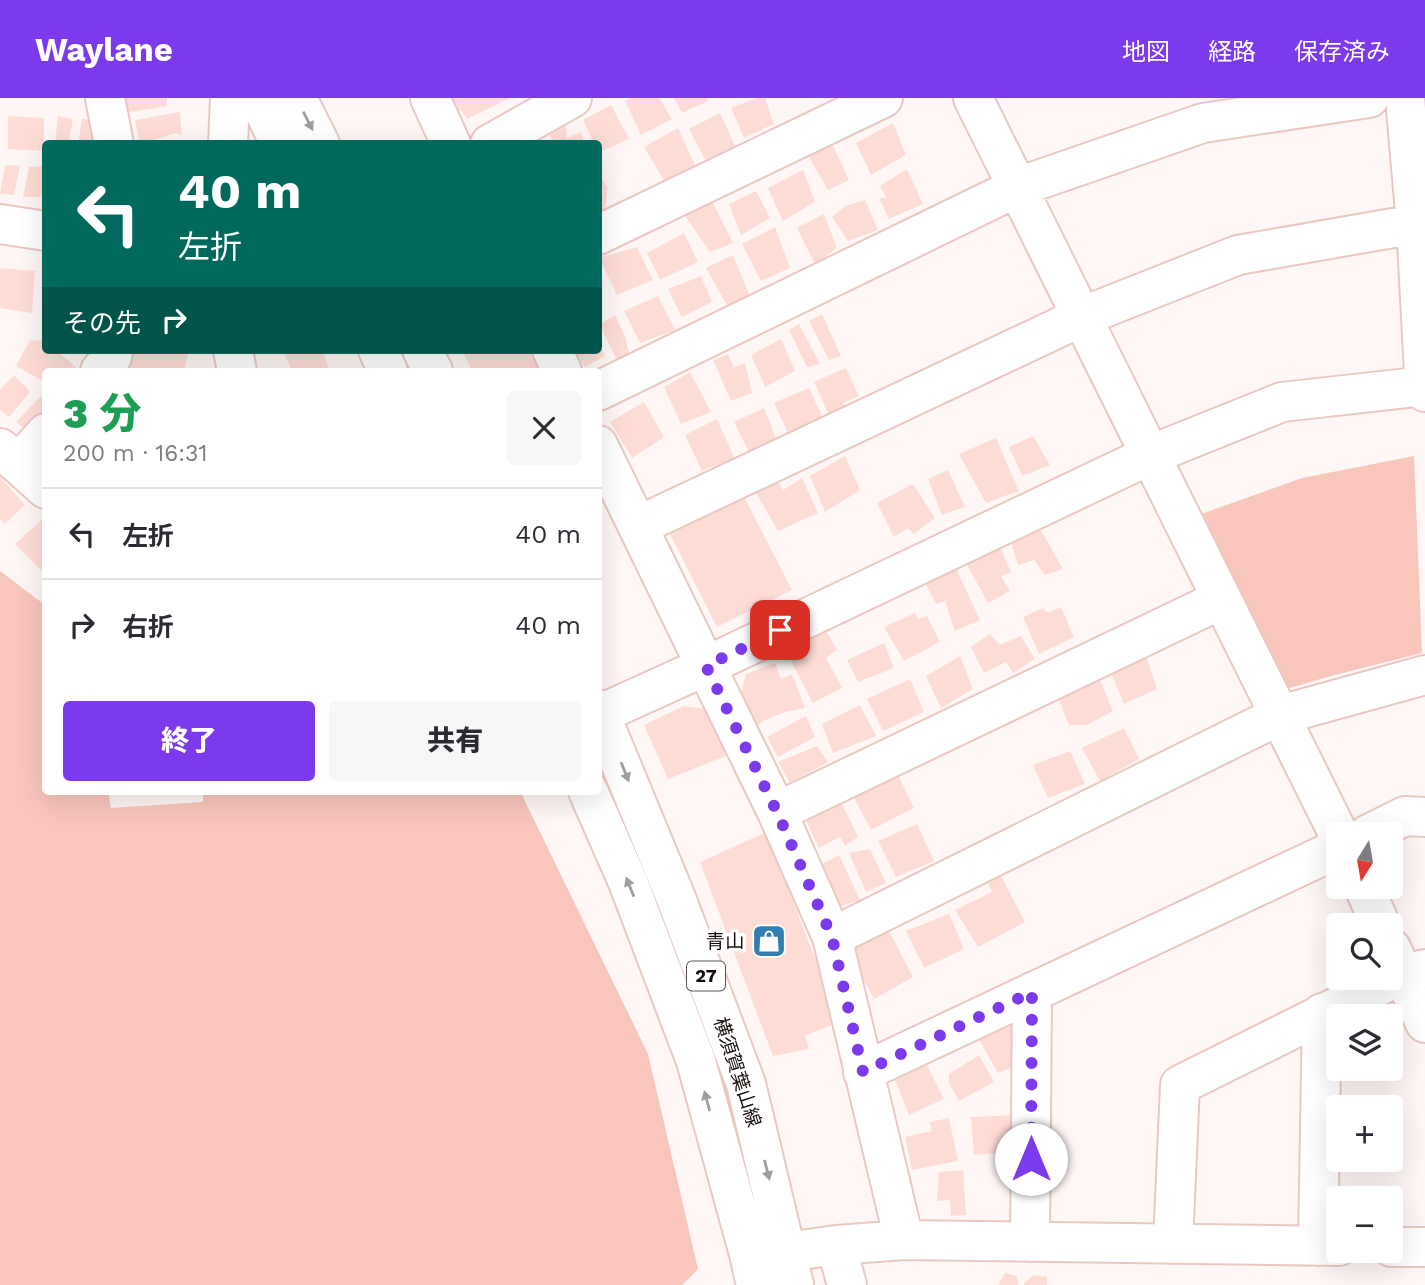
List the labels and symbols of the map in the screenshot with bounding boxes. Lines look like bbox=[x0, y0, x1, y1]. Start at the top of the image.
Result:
one-way arrow bbox=[303, 111, 314, 131]
pin bbox=[750, 600, 810, 660]
one-way arrow bbox=[619, 762, 630, 783]
north arrow bbox=[1326, 822, 1404, 900]
one-way arrow bbox=[624, 877, 636, 897]
shop icon: 青山 bbox=[750, 922, 788, 960]
place label: 青山 bbox=[706, 930, 744, 953]
road number: 27 bbox=[687, 962, 725, 990]
street label: 横須賀葉山線 bbox=[709, 1014, 766, 1130]
one-way arrow bbox=[702, 1090, 712, 1111]
position arrow bbox=[994, 1122, 1068, 1196]
one-way arrow bbox=[762, 1159, 773, 1181]

